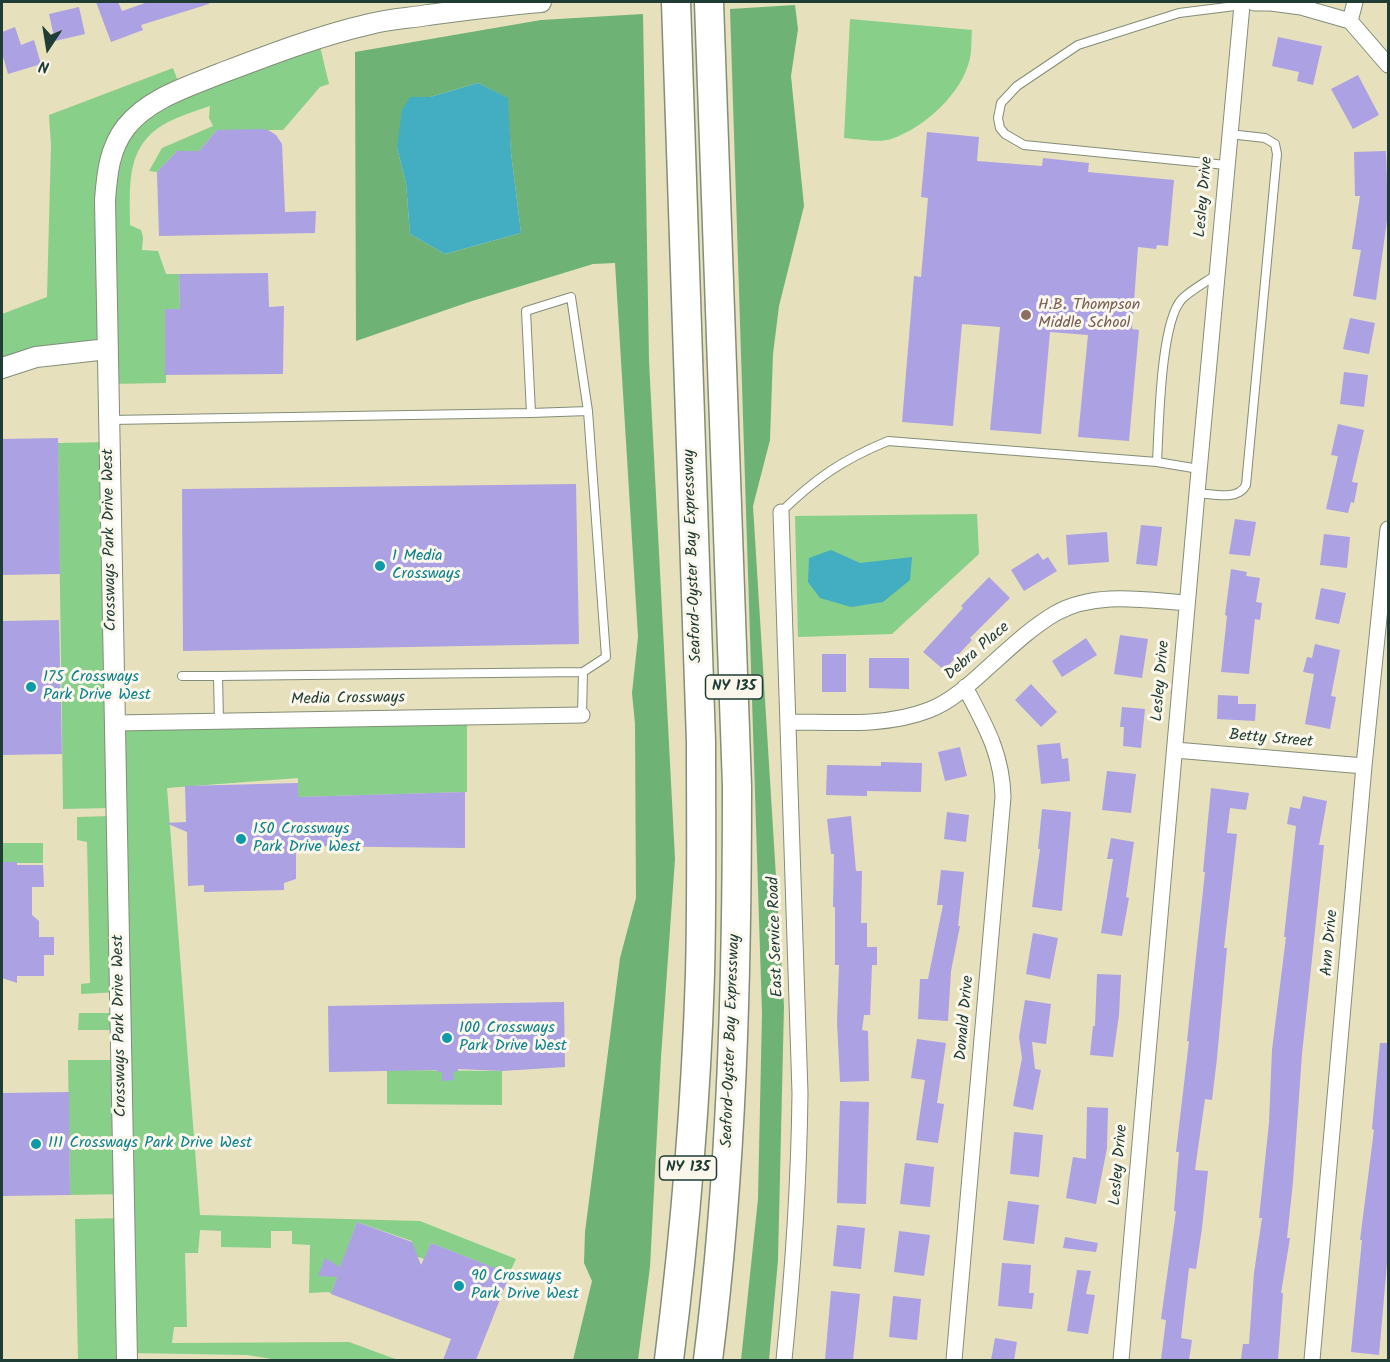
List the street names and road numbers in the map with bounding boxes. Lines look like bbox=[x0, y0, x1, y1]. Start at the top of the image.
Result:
street label: Lesley Drive bbox=[1192, 156, 1218, 238]
street label: Crossways Park Drive West bbox=[100, 449, 122, 631]
street label: Seaford-Oyster Bay Expressway bbox=[681, 449, 707, 663]
street label: Debra Place bbox=[942, 619, 1014, 685]
street label: Lesley Drive bbox=[1149, 640, 1175, 722]
road number: NY 135 bbox=[706, 675, 762, 699]
street label: Media Crossways bbox=[291, 689, 405, 711]
street label: Betty Street bbox=[1228, 727, 1314, 753]
street label: East Service Road bbox=[765, 876, 789, 998]
street label: Ann Drive bbox=[1319, 909, 1343, 977]
street label: Seaford-Oyster Bay Expressway bbox=[719, 934, 745, 1148]
street label: Crossways Park Drive West bbox=[110, 935, 132, 1117]
street label: Donald Drive bbox=[953, 975, 979, 1061]
street label: Lesley Drive bbox=[1107, 1124, 1133, 1206]
road number: NY 135 bbox=[660, 1156, 716, 1180]

